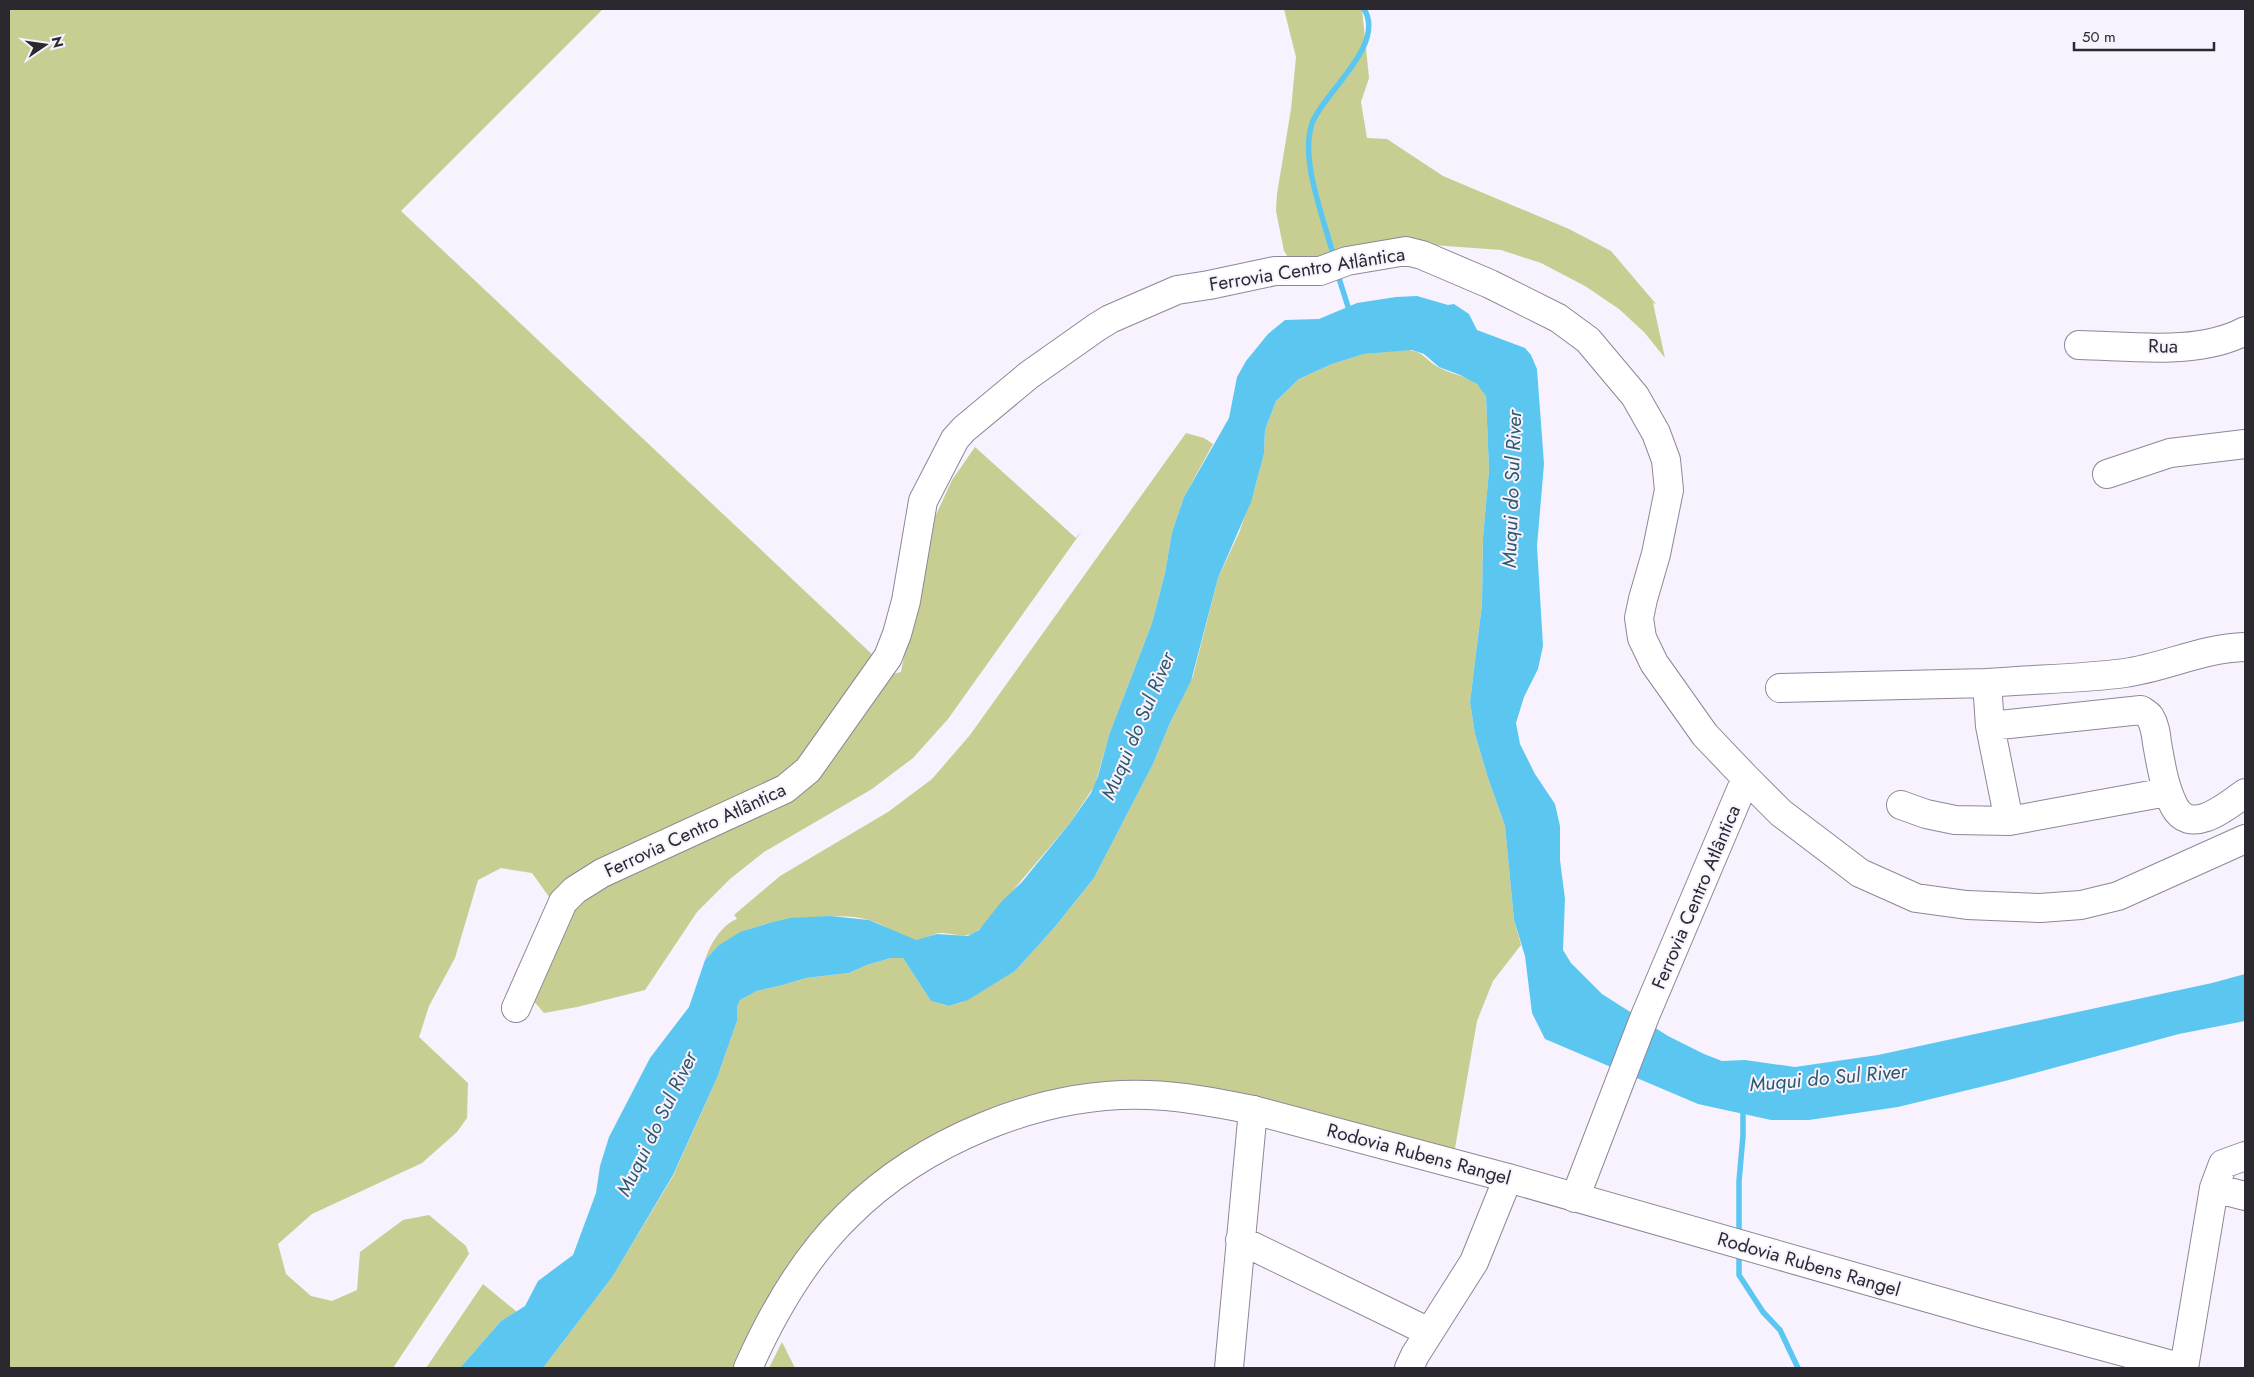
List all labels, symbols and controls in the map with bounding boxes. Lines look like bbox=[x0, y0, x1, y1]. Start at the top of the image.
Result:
north arrow bbox=[20, 20, 70, 70]
scale bar bbox=[2074, 20, 2214, 52]
text: 50 m bbox=[2082, 26, 2116, 48]
text: N bbox=[47, 34, 69, 50]
street label: Ferrovia Centro Atlântica bbox=[1207, 240, 1407, 298]
street label: Rua bbox=[2148, 332, 2178, 360]
water label: Muqui do Sul River bbox=[1495, 408, 1529, 568]
water label: Muqui do Sul River bbox=[1094, 646, 1183, 804]
street label: Ferrovia Centro Atlântica bbox=[600, 776, 790, 884]
street label: Ferrovia Centro Atlântica bbox=[1645, 801, 1747, 993]
water label: Muqui do Sul River bbox=[609, 1045, 705, 1201]
water label: Muqui do Sul River bbox=[1748, 1057, 1909, 1099]
street label: Rodovia Rubens Rangel bbox=[1324, 1116, 1514, 1192]
street label: Rodovia Rubens Rangel bbox=[1714, 1225, 1904, 1303]

